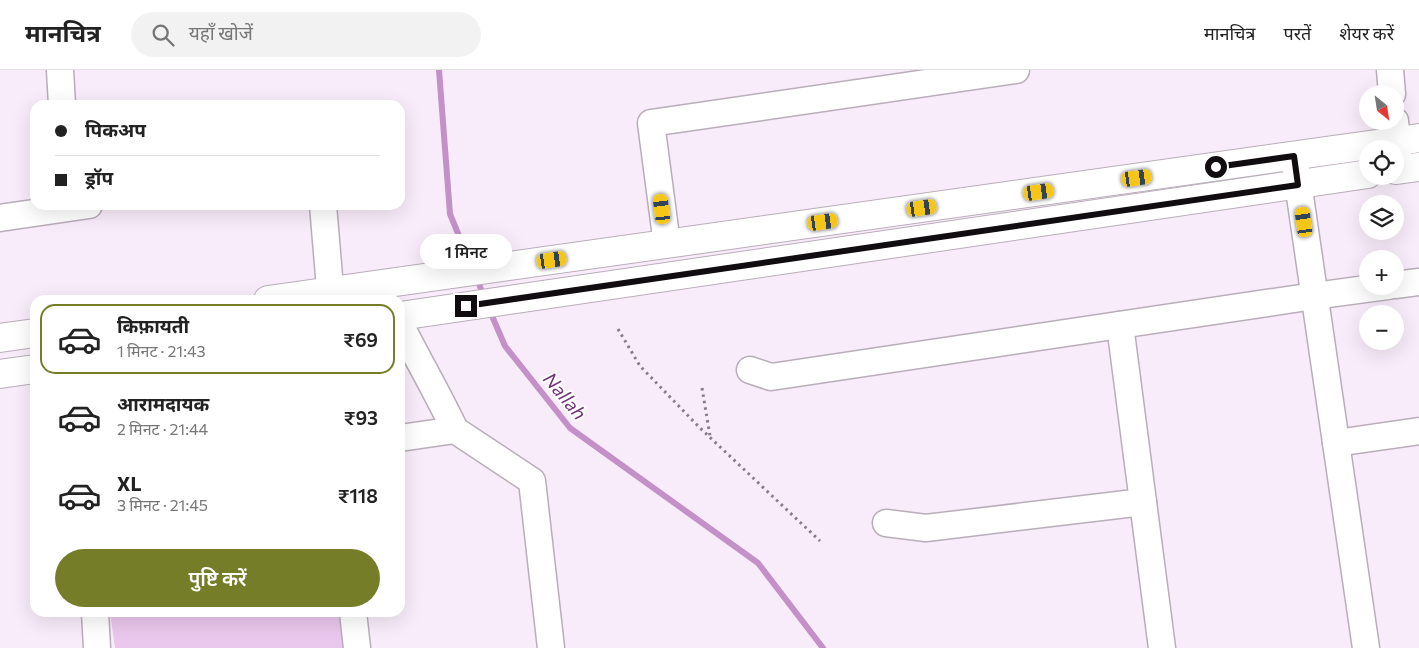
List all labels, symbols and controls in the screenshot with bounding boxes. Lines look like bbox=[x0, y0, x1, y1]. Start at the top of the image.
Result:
search box bbox=[131, 12, 481, 57]
text: मानचित्र bbox=[25, 18, 101, 47]
icon: search bbox=[149, 21, 177, 49]
text: यहाँ खोजें bbox=[189, 21, 253, 44]
text: मानचित्र bbox=[1204, 22, 1255, 44]
text: परतें bbox=[1283, 22, 1311, 44]
text: शेयर करें bbox=[1339, 22, 1394, 44]
north arrow bbox=[1359, 85, 1404, 130]
map controls bbox=[1359, 85, 1404, 350]
text: पिकअप bbox=[85, 118, 146, 141]
button: locate bbox=[1359, 140, 1404, 185]
route start bbox=[1205, 156, 1227, 178]
text: ड्रॉप bbox=[85, 166, 113, 189]
car bbox=[1121, 168, 1152, 188]
car bbox=[1023, 182, 1054, 202]
car bbox=[652, 193, 671, 225]
button: layers bbox=[1359, 195, 1404, 240]
car bbox=[906, 198, 937, 218]
car bbox=[1294, 206, 1313, 238]
car bbox=[807, 212, 838, 232]
callout: 1 मिनट bbox=[420, 234, 512, 268]
text: 1 मिनट bbox=[445, 242, 487, 261]
car bbox=[536, 250, 567, 270]
button: + bbox=[1359, 250, 1404, 295]
route end bbox=[455, 295, 477, 317]
button: − bbox=[1359, 305, 1404, 350]
text: किफ़ायती bbox=[117, 314, 189, 337]
icon: car bbox=[57, 317, 102, 362]
text: ₹69 bbox=[343, 328, 378, 351]
text: 1 मिनट · 21:43 bbox=[117, 341, 206, 360]
water label: Nallah bbox=[539, 367, 592, 424]
text: आरामदायक bbox=[117, 392, 209, 415]
icon: car bbox=[57, 395, 102, 440]
text: ₹93 bbox=[344, 406, 378, 429]
text: 2 मिनट · 21:44 bbox=[117, 419, 208, 438]
text: XL bbox=[117, 472, 142, 495]
icon: car bbox=[57, 473, 102, 518]
text: ₹118 bbox=[338, 484, 378, 507]
text: 3 मिनट · 21:45 bbox=[117, 495, 208, 514]
button: पुष्टि करें bbox=[55, 549, 380, 607]

